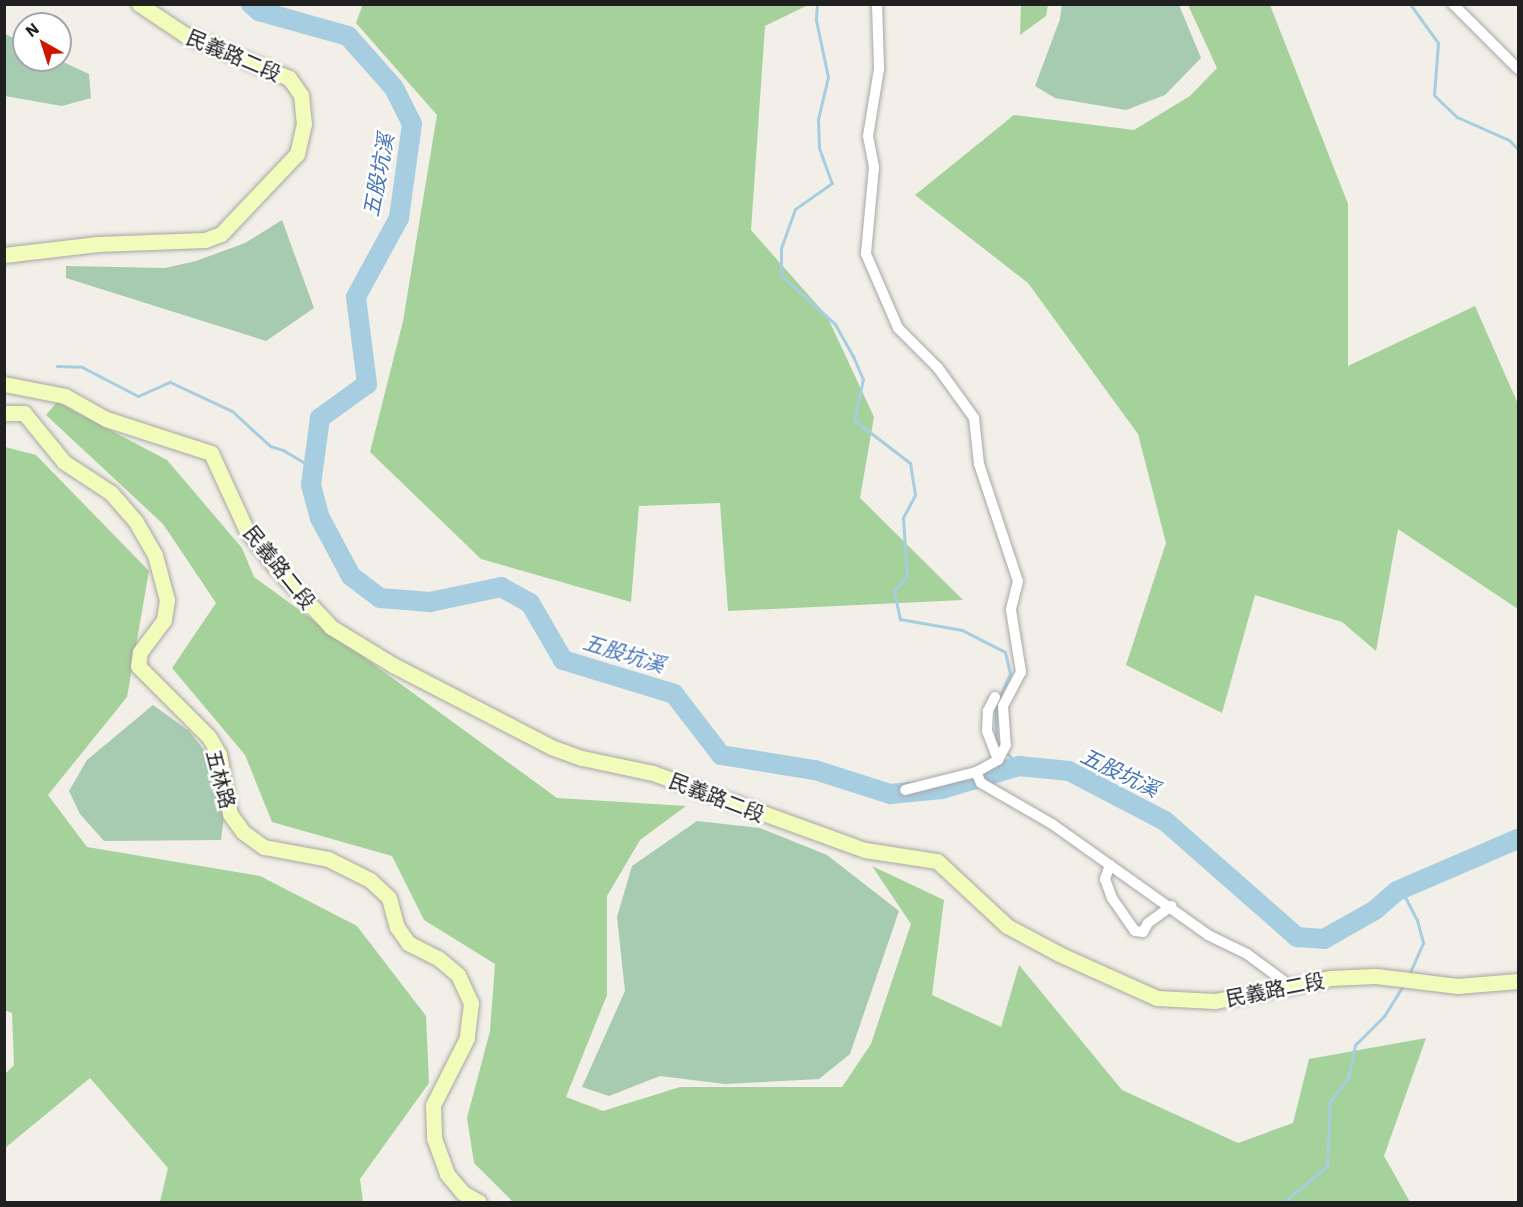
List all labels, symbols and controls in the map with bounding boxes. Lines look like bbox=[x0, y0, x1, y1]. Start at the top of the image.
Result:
north arrow bbox=[12, 12, 72, 72]
text: N bbox=[21, 18, 43, 41]
street label: 民義路二段 bbox=[183, 24, 285, 86]
water label: 五股坑溪 bbox=[358, 131, 398, 219]
street label: 民義路二段 bbox=[239, 521, 321, 613]
water label: 五股坑溪 bbox=[580, 629, 668, 677]
water label: 五股坑溪 bbox=[1077, 742, 1163, 802]
street label: 五林路 bbox=[202, 747, 240, 811]
street label: 民義路二段 bbox=[666, 768, 768, 826]
street label: 民義路二段 bbox=[1224, 968, 1326, 1010]

